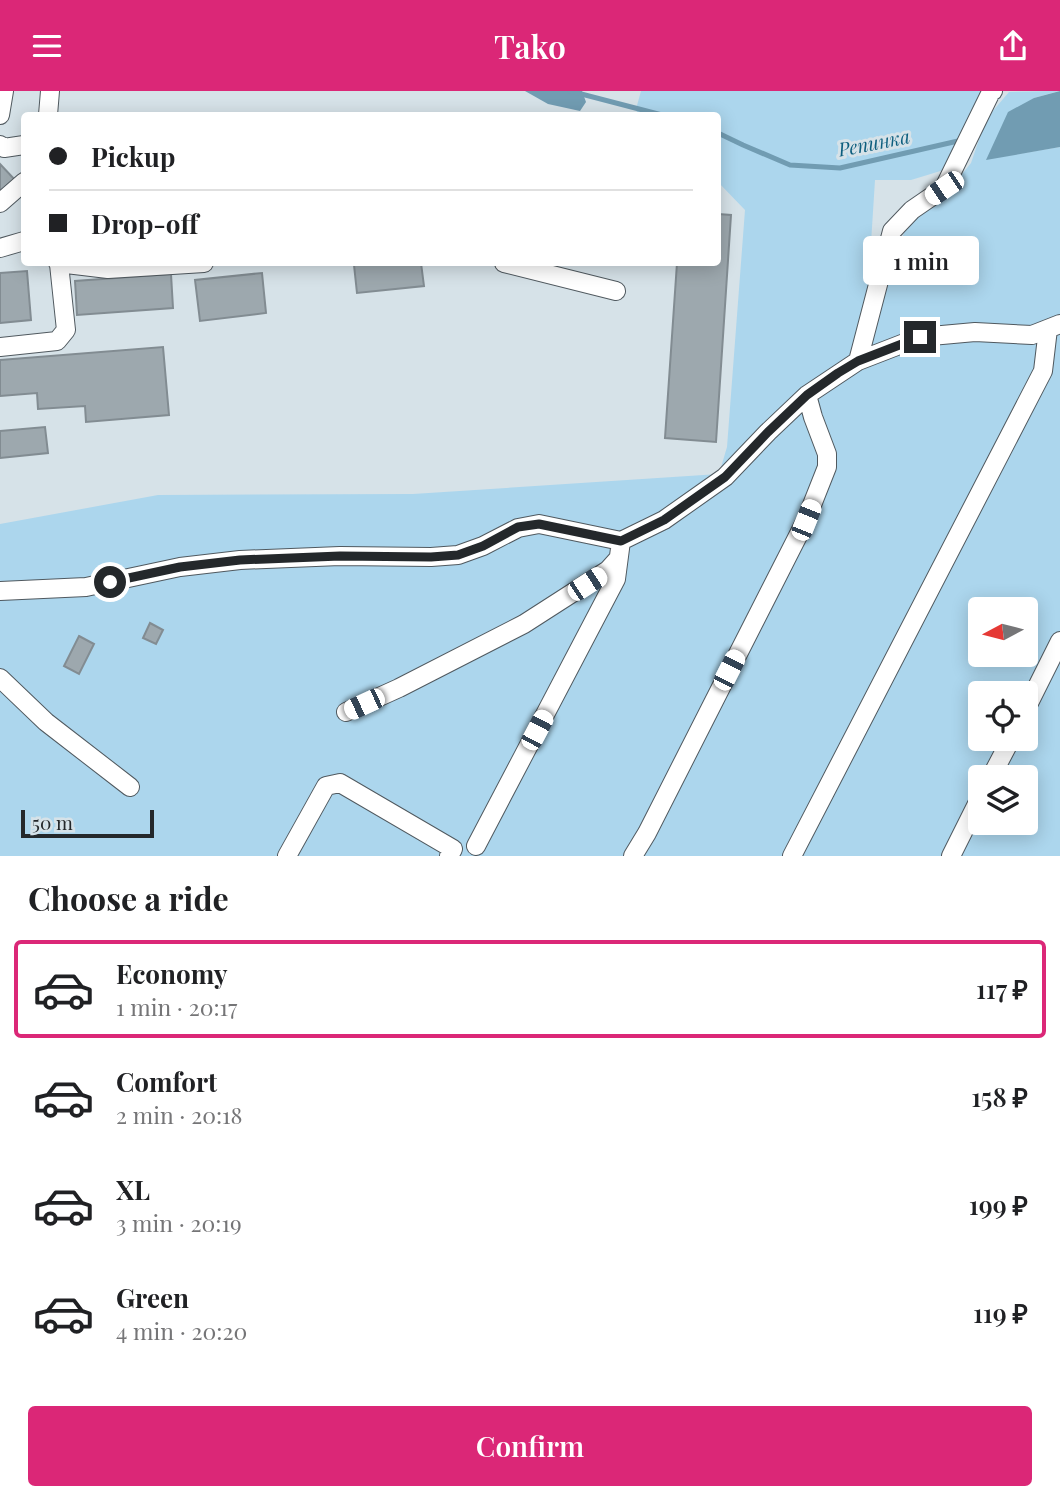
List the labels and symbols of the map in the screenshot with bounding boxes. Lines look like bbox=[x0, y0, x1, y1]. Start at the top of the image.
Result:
water label: Репинка bbox=[835, 122, 912, 162]
car bbox=[921, 168, 968, 208]
callout: 1 min bbox=[862, 236, 978, 285]
route end bbox=[904, 321, 936, 353]
car bbox=[789, 497, 824, 543]
car bbox=[564, 564, 611, 604]
route start bbox=[94, 566, 126, 598]
north arrow bbox=[968, 597, 1038, 667]
car bbox=[711, 647, 748, 693]
car bbox=[341, 686, 388, 722]
car bbox=[518, 707, 557, 753]
scale bar bbox=[21, 807, 154, 839]

